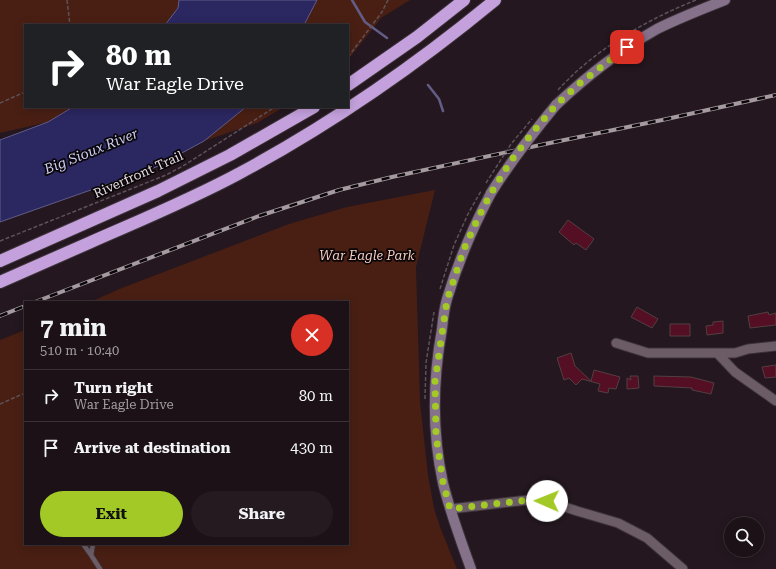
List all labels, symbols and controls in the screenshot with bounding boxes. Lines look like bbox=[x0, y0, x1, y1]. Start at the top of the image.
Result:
pin bbox=[610, 30, 644, 64]
icon: arrive bbox=[616, 36, 638, 58]
text: 80 m bbox=[106, 39, 171, 72]
icon: right bbox=[40, 40, 92, 92]
text: War Eagle Drive bbox=[106, 73, 244, 94]
water label: Big Sioux River bbox=[41, 125, 140, 177]
street label: Riverfront Trail bbox=[91, 148, 185, 201]
park label: War Eagle Park bbox=[319, 248, 416, 263]
text: 7 min bbox=[40, 314, 107, 342]
button: close bbox=[291, 314, 333, 356]
text: 510 m · 10:40 bbox=[40, 343, 119, 358]
text: Turn right bbox=[74, 379, 153, 397]
icon: right bbox=[40, 385, 62, 407]
text: 80 m bbox=[299, 387, 333, 405]
text: War Eagle Drive bbox=[74, 397, 174, 412]
icon: arrive bbox=[40, 437, 62, 459]
text: Arrive at destination bbox=[74, 439, 230, 457]
text: 430 m bbox=[290, 439, 333, 457]
position arrow bbox=[526, 480, 568, 522]
button: Exit bbox=[40, 491, 183, 537]
button: Share bbox=[191, 491, 333, 537]
map controls bbox=[724, 517, 764, 557]
button: search bbox=[724, 517, 764, 557]

